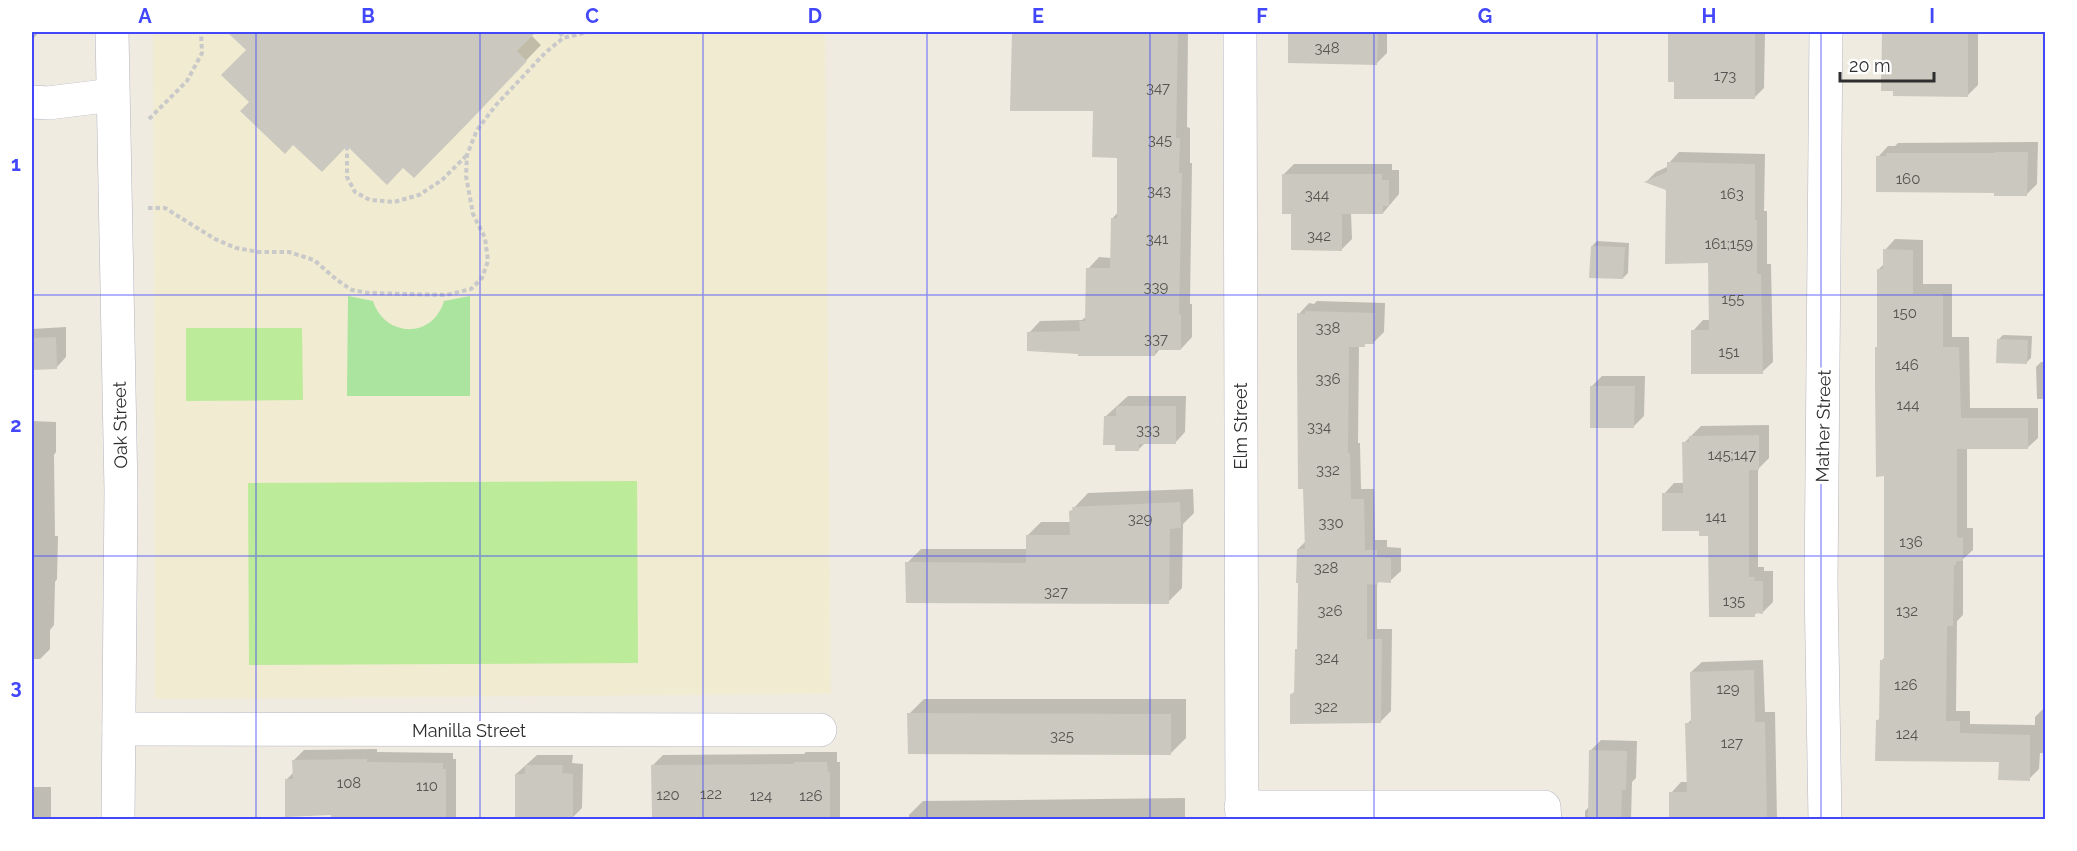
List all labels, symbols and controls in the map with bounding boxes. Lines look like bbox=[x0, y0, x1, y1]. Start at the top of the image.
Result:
text: A bbox=[138, 4, 152, 28]
text: B bbox=[361, 4, 375, 28]
text: C bbox=[585, 4, 599, 28]
text: D bbox=[808, 4, 822, 28]
text: E bbox=[1032, 4, 1044, 28]
text: F bbox=[1256, 4, 1268, 28]
text: G bbox=[1478, 4, 1492, 28]
text: H bbox=[1702, 4, 1716, 28]
text: I bbox=[1929, 4, 1935, 28]
house number: 348 bbox=[1314, 39, 1340, 57]
scale bar bbox=[1840, 45, 1934, 83]
text: 20 m bbox=[1849, 55, 1891, 76]
house number: 173 bbox=[1714, 67, 1736, 85]
house number: 347 bbox=[1146, 79, 1170, 97]
house number: 345 bbox=[1148, 131, 1172, 149]
text: 1 bbox=[11, 152, 21, 176]
house number: 160 bbox=[1896, 170, 1920, 188]
house number: 343 bbox=[1147, 182, 1171, 200]
house number: 163 bbox=[1720, 185, 1744, 203]
house number: 344 bbox=[1305, 186, 1329, 204]
house number: 342 bbox=[1307, 227, 1331, 245]
house number: 341 bbox=[1146, 230, 1169, 248]
house number: 161;159 bbox=[1705, 235, 1753, 253]
house number: 339 bbox=[1144, 278, 1169, 296]
house number: 155 bbox=[1722, 290, 1744, 308]
house number: 150 bbox=[1893, 304, 1917, 322]
house number: 338 bbox=[1316, 319, 1341, 337]
house number: 337 bbox=[1144, 330, 1168, 348]
house number: 151 bbox=[1718, 343, 1740, 361]
house number: 146 bbox=[1895, 356, 1919, 374]
street label: Mather Street bbox=[1812, 369, 1834, 483]
house number: 336 bbox=[1315, 370, 1341, 388]
street label: Oak Street bbox=[109, 381, 131, 469]
street label: Elm Street bbox=[1230, 383, 1251, 469]
house number: 144 bbox=[1897, 396, 1919, 414]
text: 2 bbox=[10, 413, 22, 437]
house number: 334 bbox=[1307, 418, 1331, 436]
house number: 333 bbox=[1136, 421, 1160, 439]
house number: 145;147 bbox=[1708, 446, 1756, 464]
house number: 332 bbox=[1316, 461, 1340, 479]
house number: 141 bbox=[1705, 508, 1727, 526]
house number: 329 bbox=[1128, 510, 1153, 528]
house number: 330 bbox=[1318, 514, 1344, 532]
house number: 136 bbox=[1899, 533, 1923, 551]
house number: 328 bbox=[1314, 559, 1338, 577]
house number: 327 bbox=[1044, 583, 1068, 601]
house number: 135 bbox=[1723, 592, 1745, 610]
house number: 326 bbox=[1318, 602, 1342, 620]
house number: 132 bbox=[1896, 602, 1918, 620]
house number: 324 bbox=[1315, 649, 1339, 667]
text: 3 bbox=[10, 675, 22, 699]
house number: 126 bbox=[1894, 676, 1918, 694]
house number: 129 bbox=[1716, 680, 1740, 698]
house number: 322 bbox=[1314, 698, 1338, 716]
street label: Manilla Street bbox=[412, 720, 526, 741]
house number: 124 bbox=[1896, 725, 1918, 743]
house number: 325 bbox=[1050, 727, 1074, 745]
house number: 127 bbox=[1721, 734, 1743, 752]
house number: 108 bbox=[337, 774, 361, 792]
house number: 110 bbox=[416, 777, 438, 795]
house number: 122 bbox=[700, 785, 722, 803]
house number: 120 bbox=[656, 786, 680, 804]
house number: 124 bbox=[750, 787, 772, 805]
house number: 126 bbox=[799, 787, 823, 805]

